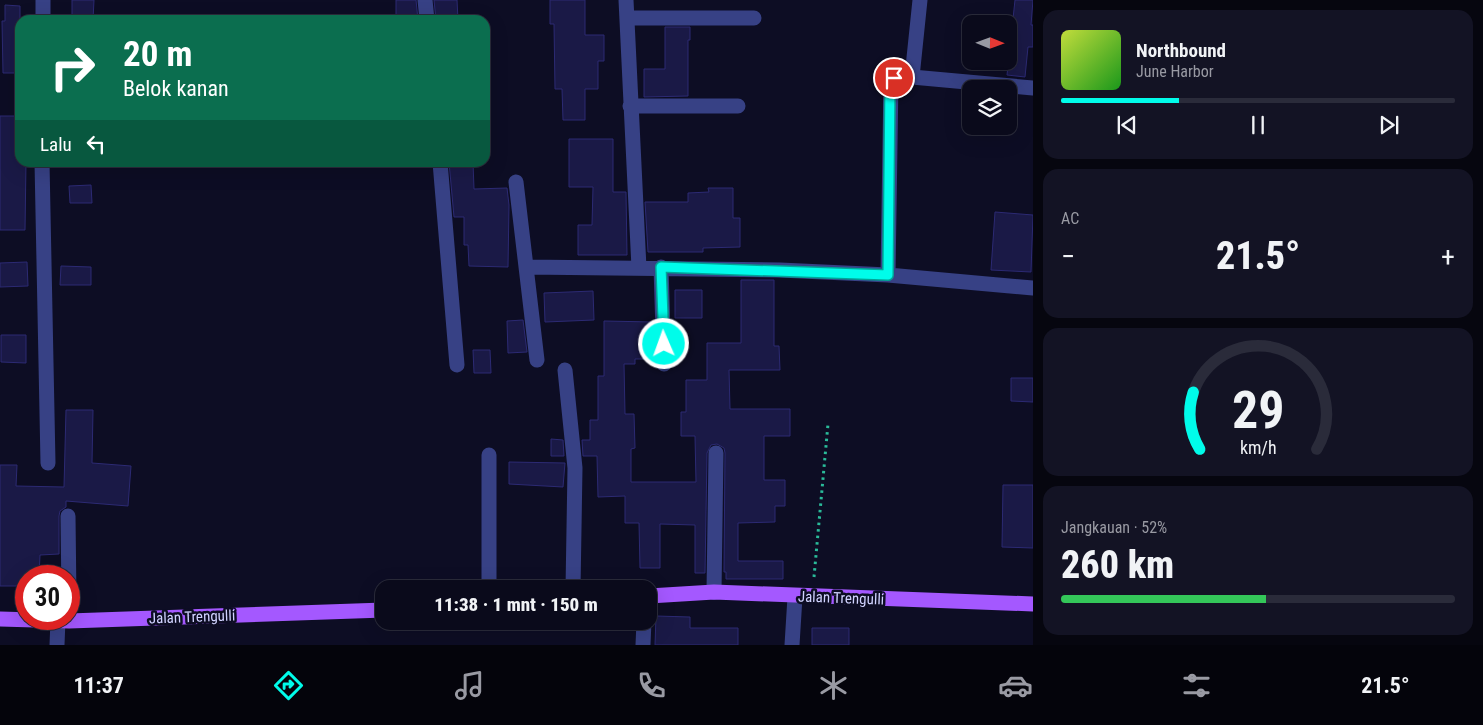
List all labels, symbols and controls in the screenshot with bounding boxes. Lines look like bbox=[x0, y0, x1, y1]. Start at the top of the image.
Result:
north arrow bbox=[962, 15, 1018, 70]
map controls bbox=[962, 15, 1017, 135]
text: 20 m bbox=[123, 34, 192, 75]
icon: right bbox=[40, 35, 105, 100]
text: Northbound bbox=[1136, 39, 1226, 62]
pin bbox=[873, 57, 915, 99]
text: June Harbor bbox=[1136, 62, 1214, 81]
icon: arrive bbox=[880, 64, 908, 92]
text: Belok kanan bbox=[123, 76, 229, 101]
button: layers bbox=[962, 80, 1017, 135]
icon: previous bbox=[1113, 111, 1141, 139]
icon: pause bbox=[1244, 111, 1272, 139]
icon: next bbox=[1375, 111, 1403, 139]
icon: left bbox=[82, 130, 110, 158]
text: Lalu bbox=[40, 133, 72, 156]
text: AC bbox=[1061, 209, 1079, 228]
text: 21.5° bbox=[1216, 234, 1300, 278]
text: − bbox=[1061, 240, 1075, 273]
text: + bbox=[1441, 240, 1455, 273]
position arrow bbox=[637, 317, 689, 369]
text: 29 bbox=[1232, 380, 1284, 441]
text: km/h bbox=[1240, 437, 1276, 458]
text: Jangkauan · 52% bbox=[1061, 518, 1167, 537]
text: 260 km bbox=[1061, 543, 1174, 587]
speed limit sign: 30 bbox=[15, 565, 80, 630]
street label: Jalan Trengulli bbox=[797, 587, 885, 609]
text: 11:38 · 1 mnt · 150 m bbox=[434, 593, 598, 616]
street label: Jalan Trengulli bbox=[148, 606, 236, 628]
icon: directions bbox=[271, 668, 306, 703]
icon: music bbox=[452, 668, 487, 703]
icon: phone bbox=[634, 668, 669, 703]
icon: climate bbox=[816, 668, 851, 703]
icon: car bbox=[998, 668, 1033, 703]
icon: filters bbox=[1179, 668, 1214, 703]
text: 11:37 bbox=[73, 673, 124, 698]
text: 21.5° bbox=[1361, 673, 1410, 698]

